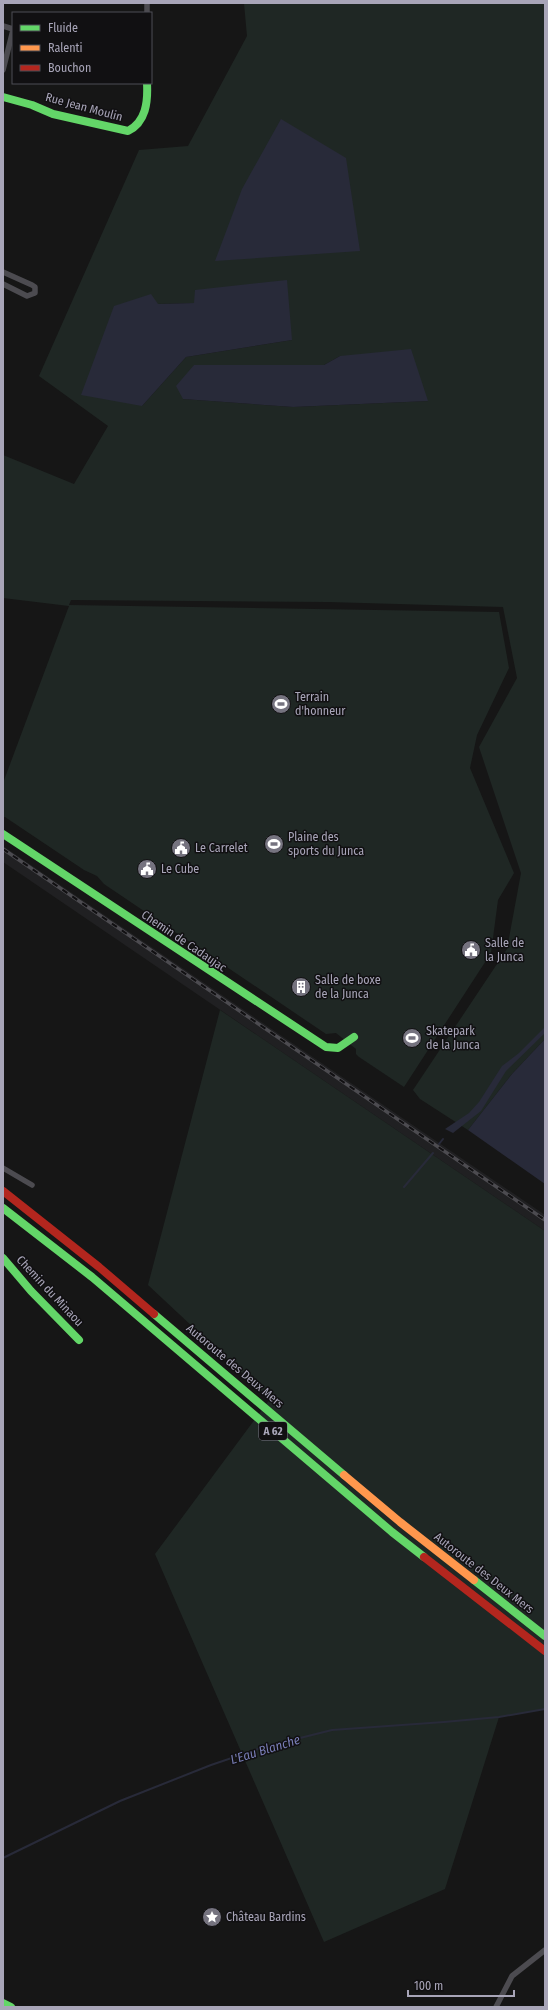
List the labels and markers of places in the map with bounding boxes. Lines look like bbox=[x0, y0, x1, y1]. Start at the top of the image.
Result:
place label: Terrain d'honneur bbox=[295, 690, 346, 718]
sports icon: Terrain d'honneur bbox=[270, 693, 292, 715]
place label: Plaine des sports du Junca bbox=[288, 830, 364, 858]
sports icon: Plaine des sports du Junca bbox=[263, 833, 285, 855]
public building icon: Le Carrelet bbox=[170, 837, 192, 859]
place label: Le Carrelet bbox=[195, 841, 248, 855]
public building icon: Le Cube bbox=[136, 858, 158, 880]
place label: Le Cube bbox=[161, 862, 199, 876]
place label: Salle de la Junca bbox=[485, 936, 524, 964]
public building icon: Salle de la Junca bbox=[460, 939, 482, 961]
place label: Salle de boxe de la Junca bbox=[315, 973, 381, 1001]
building icon: Salle de boxe de la Junca bbox=[290, 976, 312, 998]
place label: Skatepark de la Junca bbox=[426, 1024, 480, 1052]
sports icon: Skatepark de la Junca bbox=[401, 1027, 423, 1049]
place icon: Château Bardins bbox=[201, 1906, 223, 1928]
place label: Château Bardins bbox=[226, 1910, 306, 1924]

